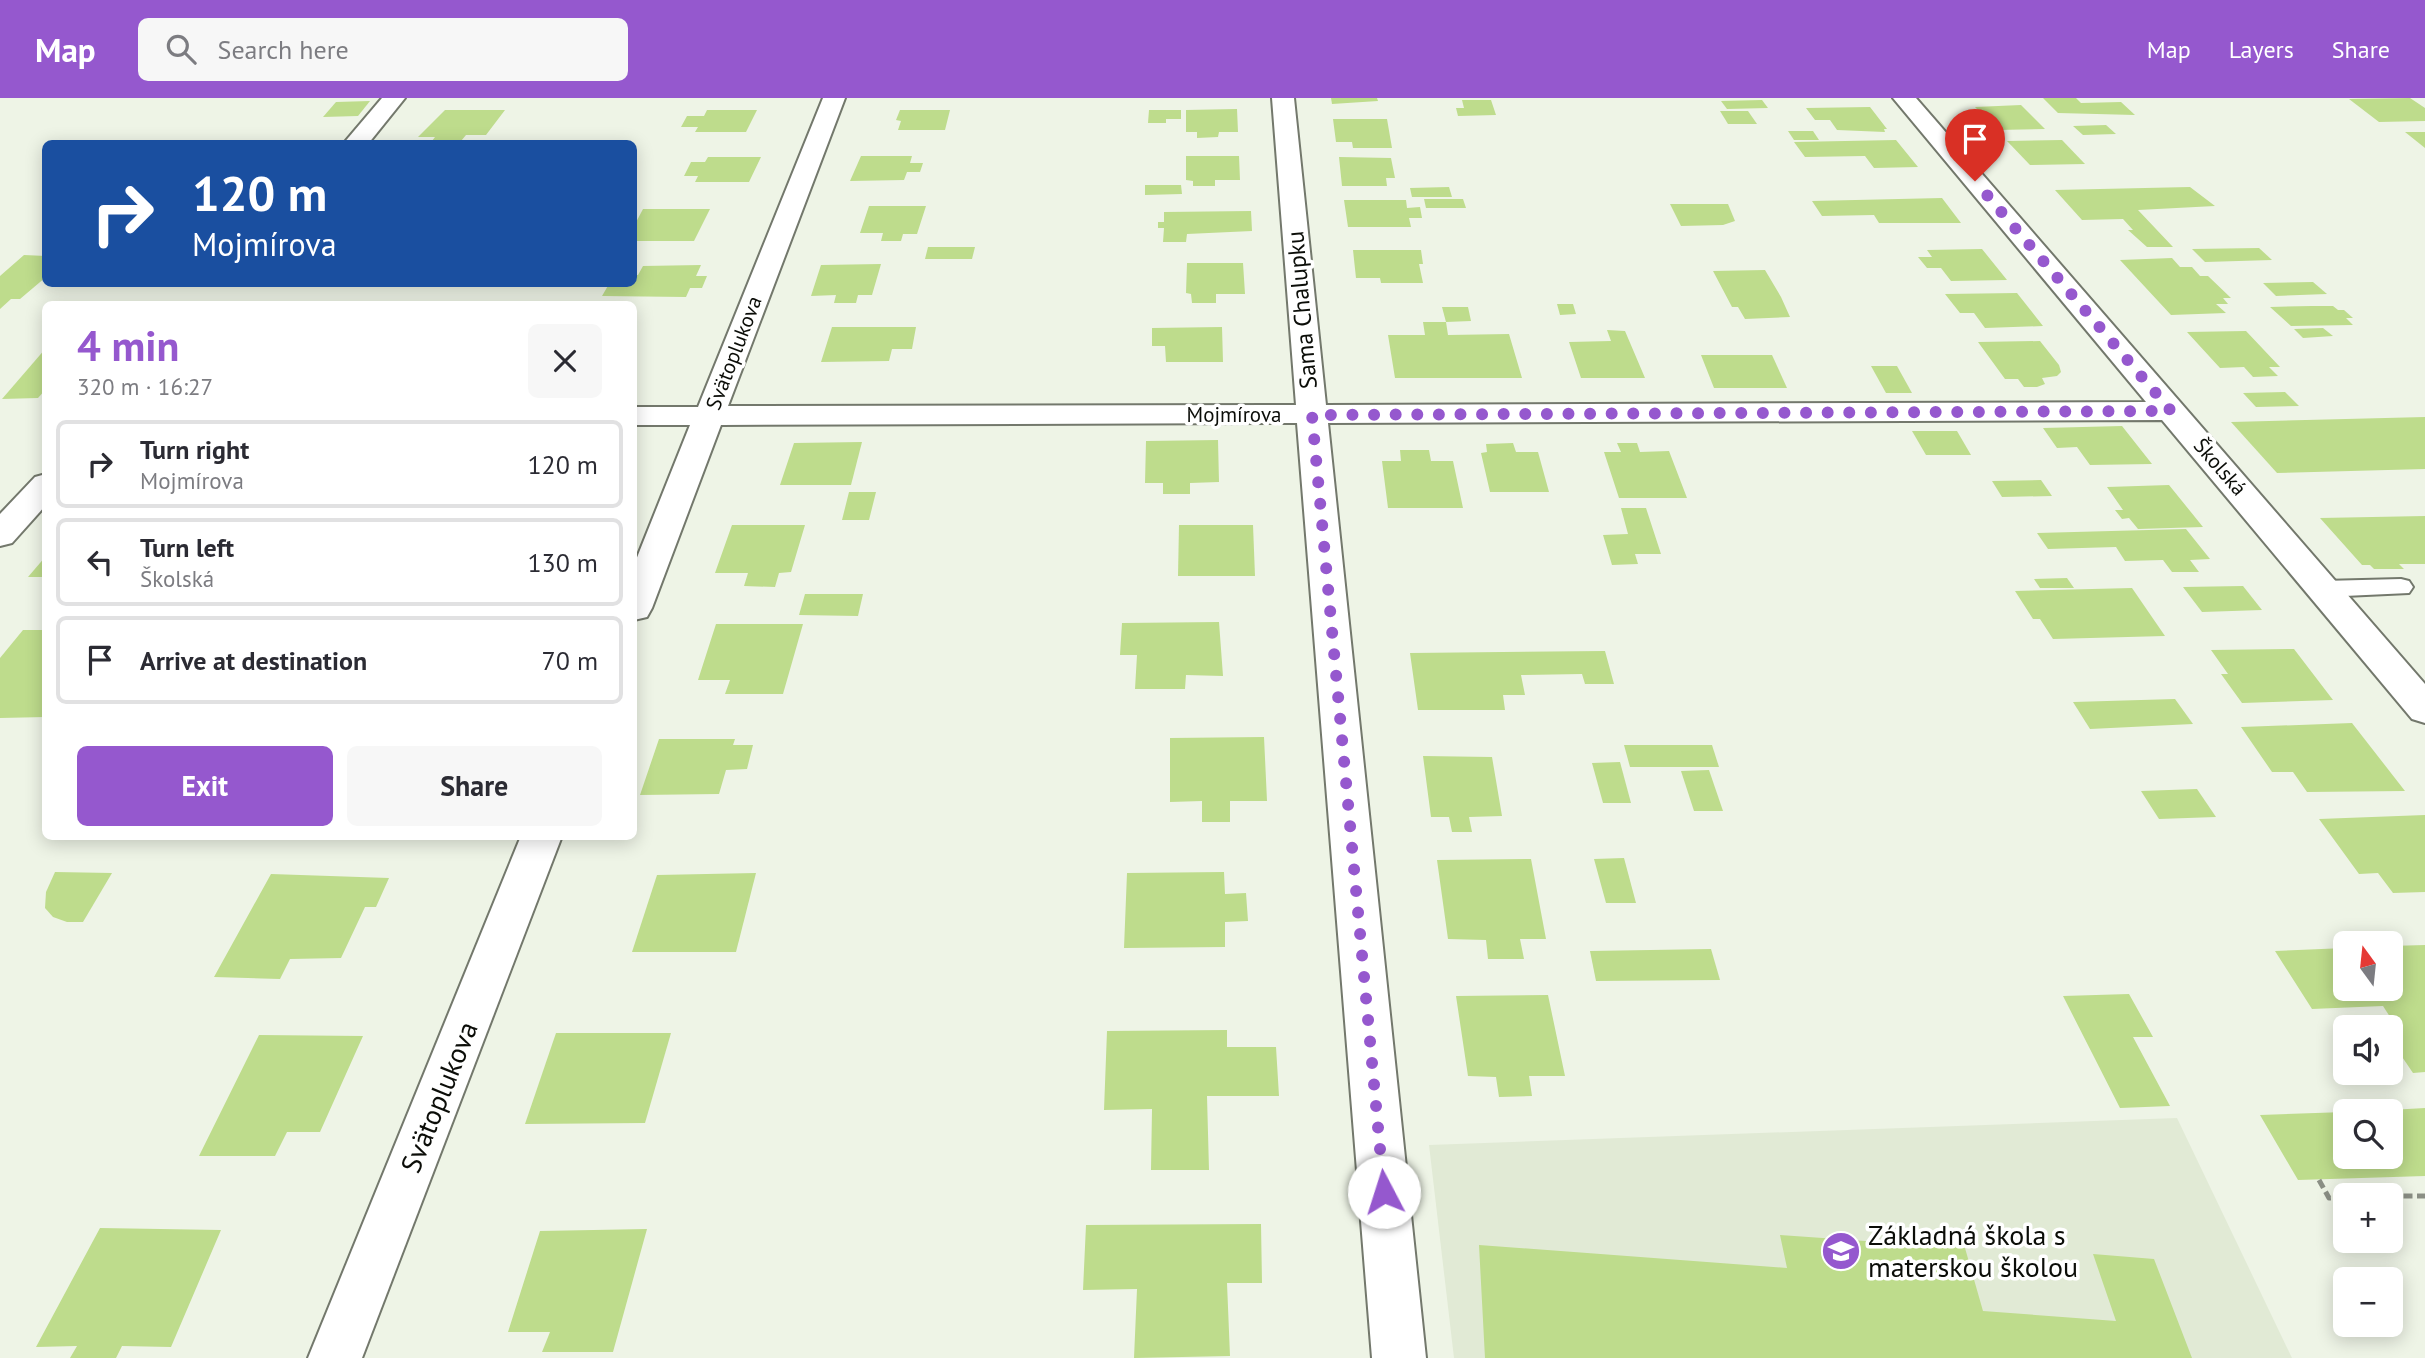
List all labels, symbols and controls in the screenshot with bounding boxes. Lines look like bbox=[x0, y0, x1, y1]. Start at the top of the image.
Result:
search box bbox=[138, 18, 628, 81]
text: Map bbox=[35, 28, 96, 71]
icon: search bbox=[162, 30, 200, 68]
text: Search here bbox=[218, 33, 349, 66]
text: Map bbox=[2147, 34, 2191, 65]
text: Layers bbox=[2229, 34, 2294, 65]
text: Share bbox=[2332, 34, 2390, 65]
pin bbox=[1945, 109, 2005, 181]
icon: arrive bbox=[1956, 120, 1994, 158]
text: 120 m bbox=[192, 161, 327, 225]
icon: right bbox=[77, 168, 168, 259]
text: Mojmírova bbox=[192, 223, 337, 265]
street label: Sama Chalupku bbox=[1279, 230, 1324, 390]
street label: Svätoplukova bbox=[699, 292, 768, 414]
text: 4 min bbox=[77, 318, 179, 373]
button: close bbox=[528, 324, 602, 398]
text: 320 m · 16:27 bbox=[77, 372, 213, 401]
street label: Mojmírova bbox=[1187, 401, 1281, 428]
street label: Školská bbox=[2188, 432, 2253, 501]
text: Turn right bbox=[140, 433, 249, 466]
icon: right bbox=[81, 445, 119, 483]
text: 120 m bbox=[527, 448, 598, 481]
text: Mojmírova bbox=[140, 466, 244, 495]
text: Turn left bbox=[140, 531, 234, 564]
icon: left bbox=[81, 543, 119, 581]
text: 130 m bbox=[527, 546, 598, 579]
text: Školská bbox=[140, 564, 214, 593]
icon: arrive bbox=[81, 641, 119, 679]
text: Arrive at destination bbox=[140, 644, 367, 677]
text: 70 m bbox=[542, 644, 598, 677]
button: Exit bbox=[77, 746, 333, 826]
button: Share bbox=[347, 746, 602, 826]
north arrow bbox=[2333, 931, 2403, 1001]
map controls bbox=[2333, 931, 2403, 1337]
button: sound bbox=[2333, 1015, 2403, 1085]
street label: Svätoplukova bbox=[391, 1016, 486, 1178]
button: search bbox=[2333, 1099, 2403, 1169]
position arrow bbox=[1347, 1155, 1421, 1229]
button: + bbox=[2333, 1183, 2403, 1253]
place label: Základná škola s materskou školou bbox=[1868, 1216, 2078, 1285]
school or university icon: Základná škola s materskou školou bbox=[1820, 1230, 1862, 1272]
button: − bbox=[2333, 1267, 2403, 1337]

